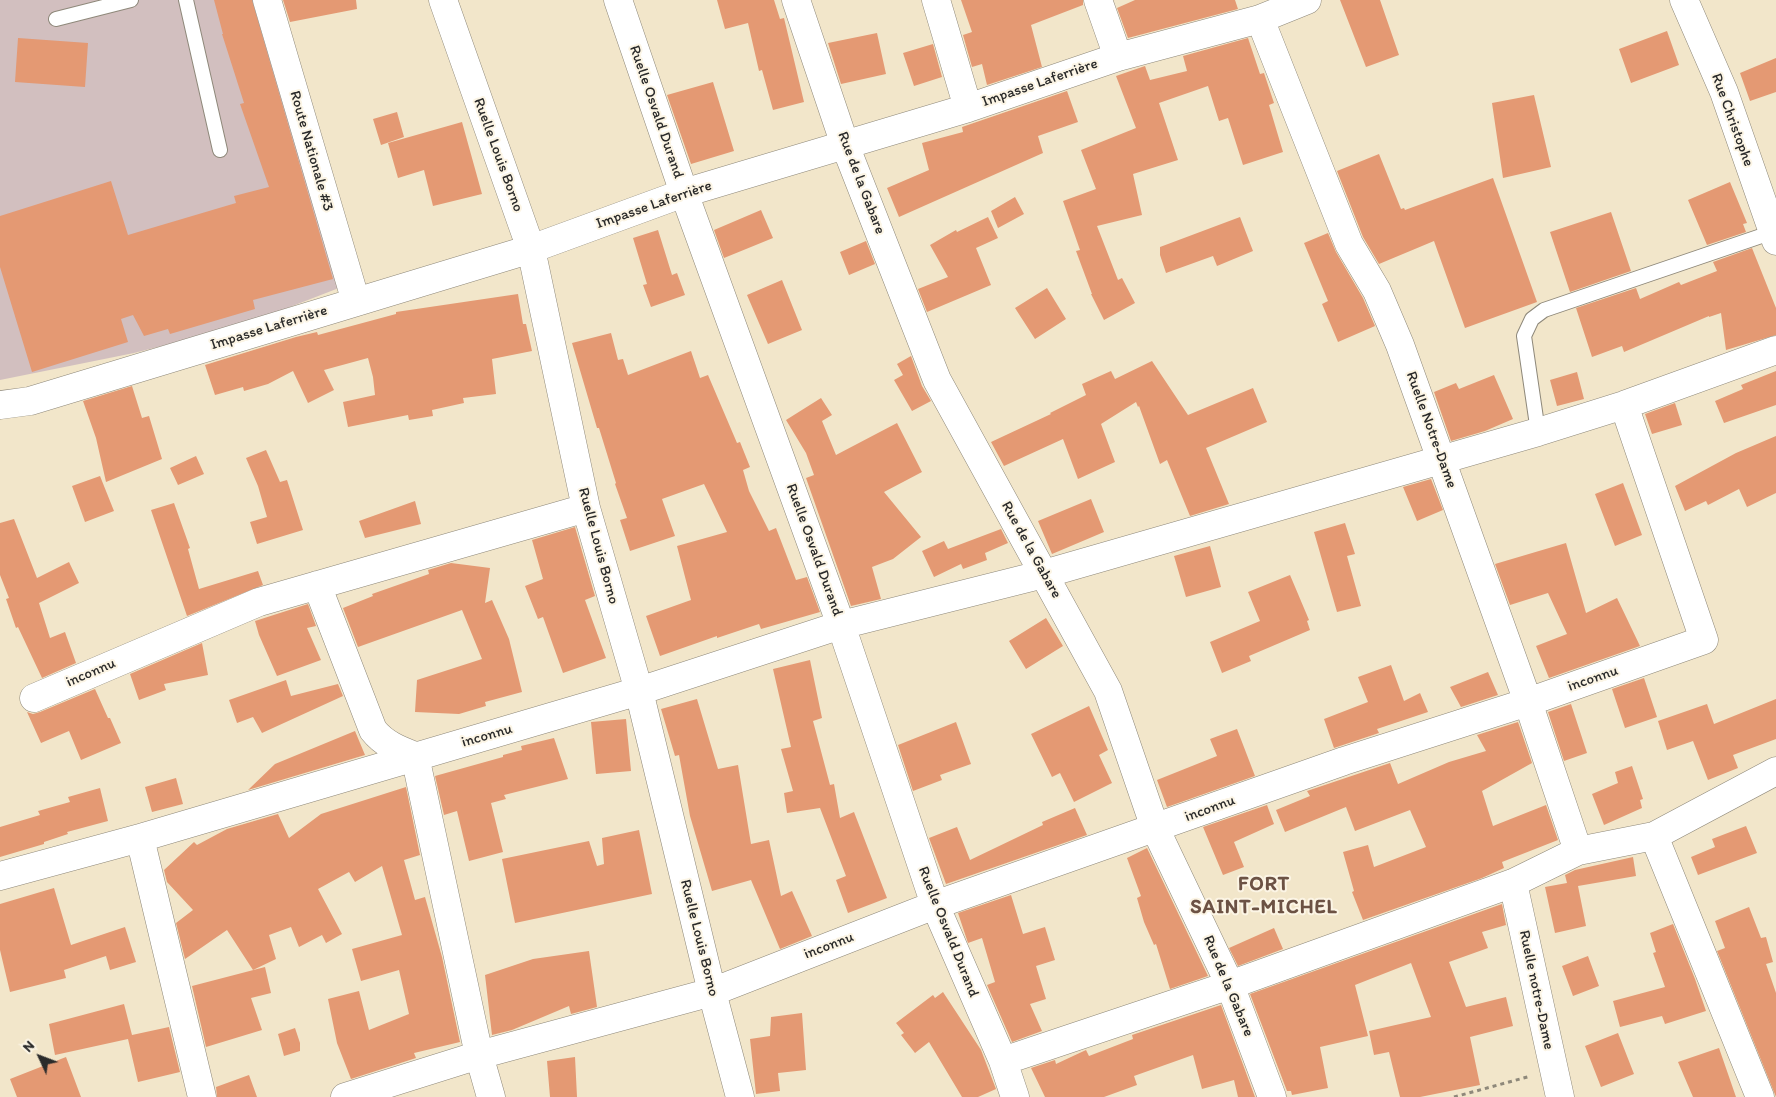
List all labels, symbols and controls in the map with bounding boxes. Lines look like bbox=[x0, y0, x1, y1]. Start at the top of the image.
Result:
street label: Ruelle Osvald Durand bbox=[625, 43, 687, 181]
street label: Impasse Laferrière bbox=[980, 55, 1100, 111]
street label: Rue Christophe bbox=[1707, 71, 1757, 169]
street label: Route Nationale #3 bbox=[285, 89, 337, 213]
street label: Ruelle Louis Borno bbox=[469, 96, 527, 214]
street label: Rue de la Gabare bbox=[833, 129, 889, 237]
street label: Impasse Laferrière bbox=[594, 177, 714, 233]
street label: Impasse Laferrière bbox=[208, 302, 330, 354]
street label: Ruelle Notre-Dame bbox=[1402, 369, 1460, 491]
street label: Ruelle Osvald Durand bbox=[782, 481, 846, 619]
street label: Ruelle Louis Borno bbox=[574, 486, 622, 606]
street label: Rue de la Gabare bbox=[997, 498, 1065, 602]
street label: inconnu bbox=[64, 655, 118, 691]
street label: inconnu bbox=[1565, 662, 1621, 696]
street label: inconnu bbox=[459, 720, 515, 752]
street label: inconnu bbox=[1182, 792, 1238, 826]
street label: Ruelle Osvald Durand bbox=[914, 864, 982, 1000]
district label: FORT SAINT-MICHEL bbox=[1190, 873, 1338, 920]
street label: Ruelle Louis Borno bbox=[676, 878, 722, 998]
street label: inconnu bbox=[801, 928, 857, 964]
street label: Ruelle notre-Dame bbox=[1515, 929, 1557, 1051]
street label: Rue de la Gabare bbox=[1199, 933, 1257, 1039]
north arrow bbox=[15, 1032, 65, 1082]
text: N bbox=[19, 1037, 38, 1056]

